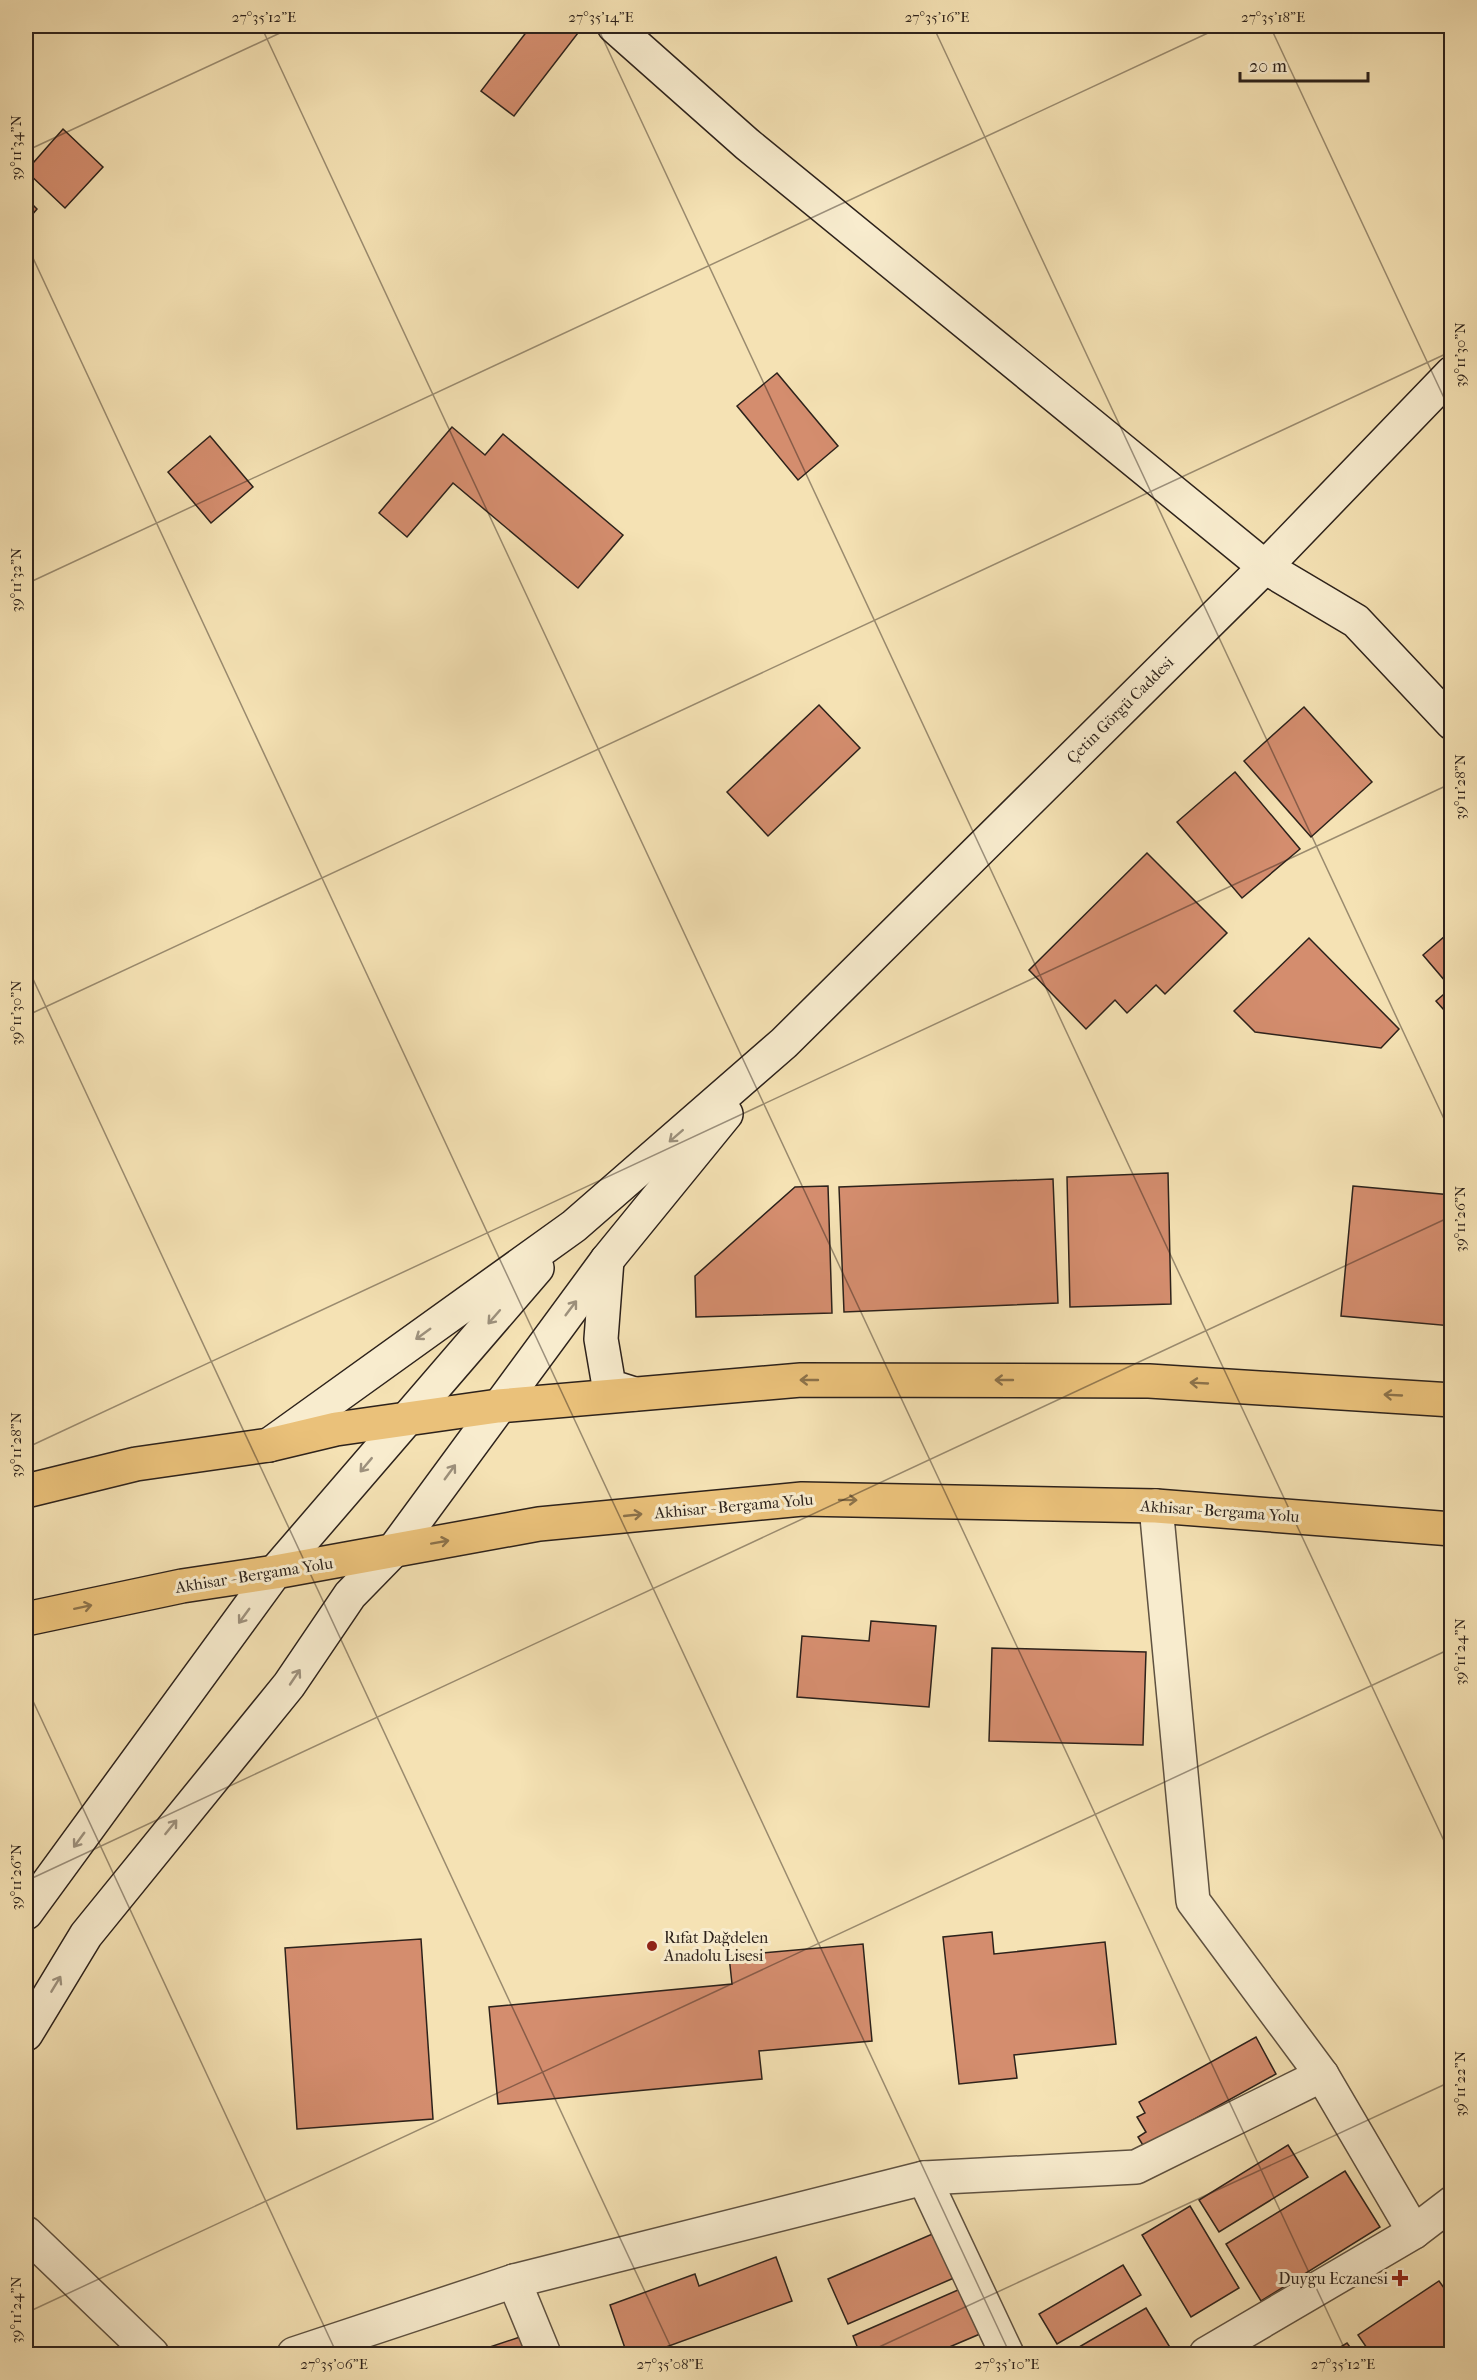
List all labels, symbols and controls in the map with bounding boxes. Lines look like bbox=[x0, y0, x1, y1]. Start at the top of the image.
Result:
text: 27°35'12"E bbox=[232, 8, 296, 26]
text: 27°35'14"E bbox=[568, 8, 634, 26]
text: 27°35'16"E bbox=[905, 8, 969, 26]
text: 27°35'18"E bbox=[1241, 8, 1305, 26]
scale bar bbox=[1240, 45, 1368, 83]
text: 20 m bbox=[1249, 56, 1287, 77]
text: 39°11'34"N bbox=[7, 115, 25, 181]
text: 39°11'30"N bbox=[1451, 322, 1469, 388]
text: 39°11'32"N bbox=[7, 547, 25, 612]
street label: Çetin Görgü Caddesi bbox=[1063, 652, 1178, 768]
text: 39°11'28"N bbox=[1451, 753, 1469, 820]
text: 39°11'30"N bbox=[7, 980, 25, 1046]
one-way arrow bbox=[668, 1130, 684, 1143]
text: 39°11'26"N bbox=[1451, 1185, 1469, 1252]
one-way arrow bbox=[565, 1301, 577, 1317]
one-way arrow bbox=[487, 1309, 501, 1324]
one-way arrow bbox=[416, 1328, 432, 1340]
one-way arrow bbox=[799, 1374, 819, 1386]
one-way arrow bbox=[994, 1374, 1014, 1386]
one-way arrow bbox=[1189, 1378, 1209, 1389]
one-way arrow bbox=[1384, 1389, 1404, 1400]
text: 39°11'28"N bbox=[7, 1411, 25, 1478]
one-way arrow bbox=[360, 1457, 373, 1473]
one-way arrow bbox=[444, 1464, 457, 1480]
street label: Akhisar - Bergama Yolu bbox=[653, 1490, 814, 1522]
one-way arrow bbox=[838, 1494, 858, 1505]
street label: Akhisar - Bergama Yolu bbox=[1139, 1496, 1300, 1526]
one-way arrow bbox=[622, 1509, 642, 1520]
one-way arrow bbox=[430, 1537, 449, 1548]
street label: Akhisar - Bergama Yolu bbox=[173, 1553, 334, 1597]
one-way arrow bbox=[73, 1601, 92, 1612]
one-way arrow bbox=[237, 1607, 250, 1623]
text: 39°11'24"N bbox=[1451, 1618, 1469, 1686]
one-way arrow bbox=[289, 1669, 301, 1685]
one-way arrow bbox=[165, 1819, 178, 1835]
one-way arrow bbox=[73, 1831, 85, 1847]
text: 39°11'26"N bbox=[7, 1843, 25, 1910]
place label: Rıfat Dağdelen Anadolu Lisesi bbox=[663, 1928, 769, 1965]
marker: Rıfat Dağdelen Anadolu Lisesi bbox=[645, 1939, 659, 1953]
one-way arrow bbox=[50, 1976, 62, 1993]
text: 39°11'22"N bbox=[1451, 2050, 1469, 2117]
place label: Duygu Eczanesi bbox=[1278, 2269, 1388, 2288]
marker: Duygu Eczanesi bbox=[1393, 2271, 1407, 2285]
text: 39°11'24"N bbox=[7, 2276, 25, 2344]
text: 27°35'06"E bbox=[300, 2355, 368, 2373]
text: 27°35'08"E bbox=[636, 2355, 704, 2373]
text: 27°35'10"E bbox=[975, 2355, 1039, 2373]
text: 27°35'12"E bbox=[1311, 2355, 1375, 2373]

